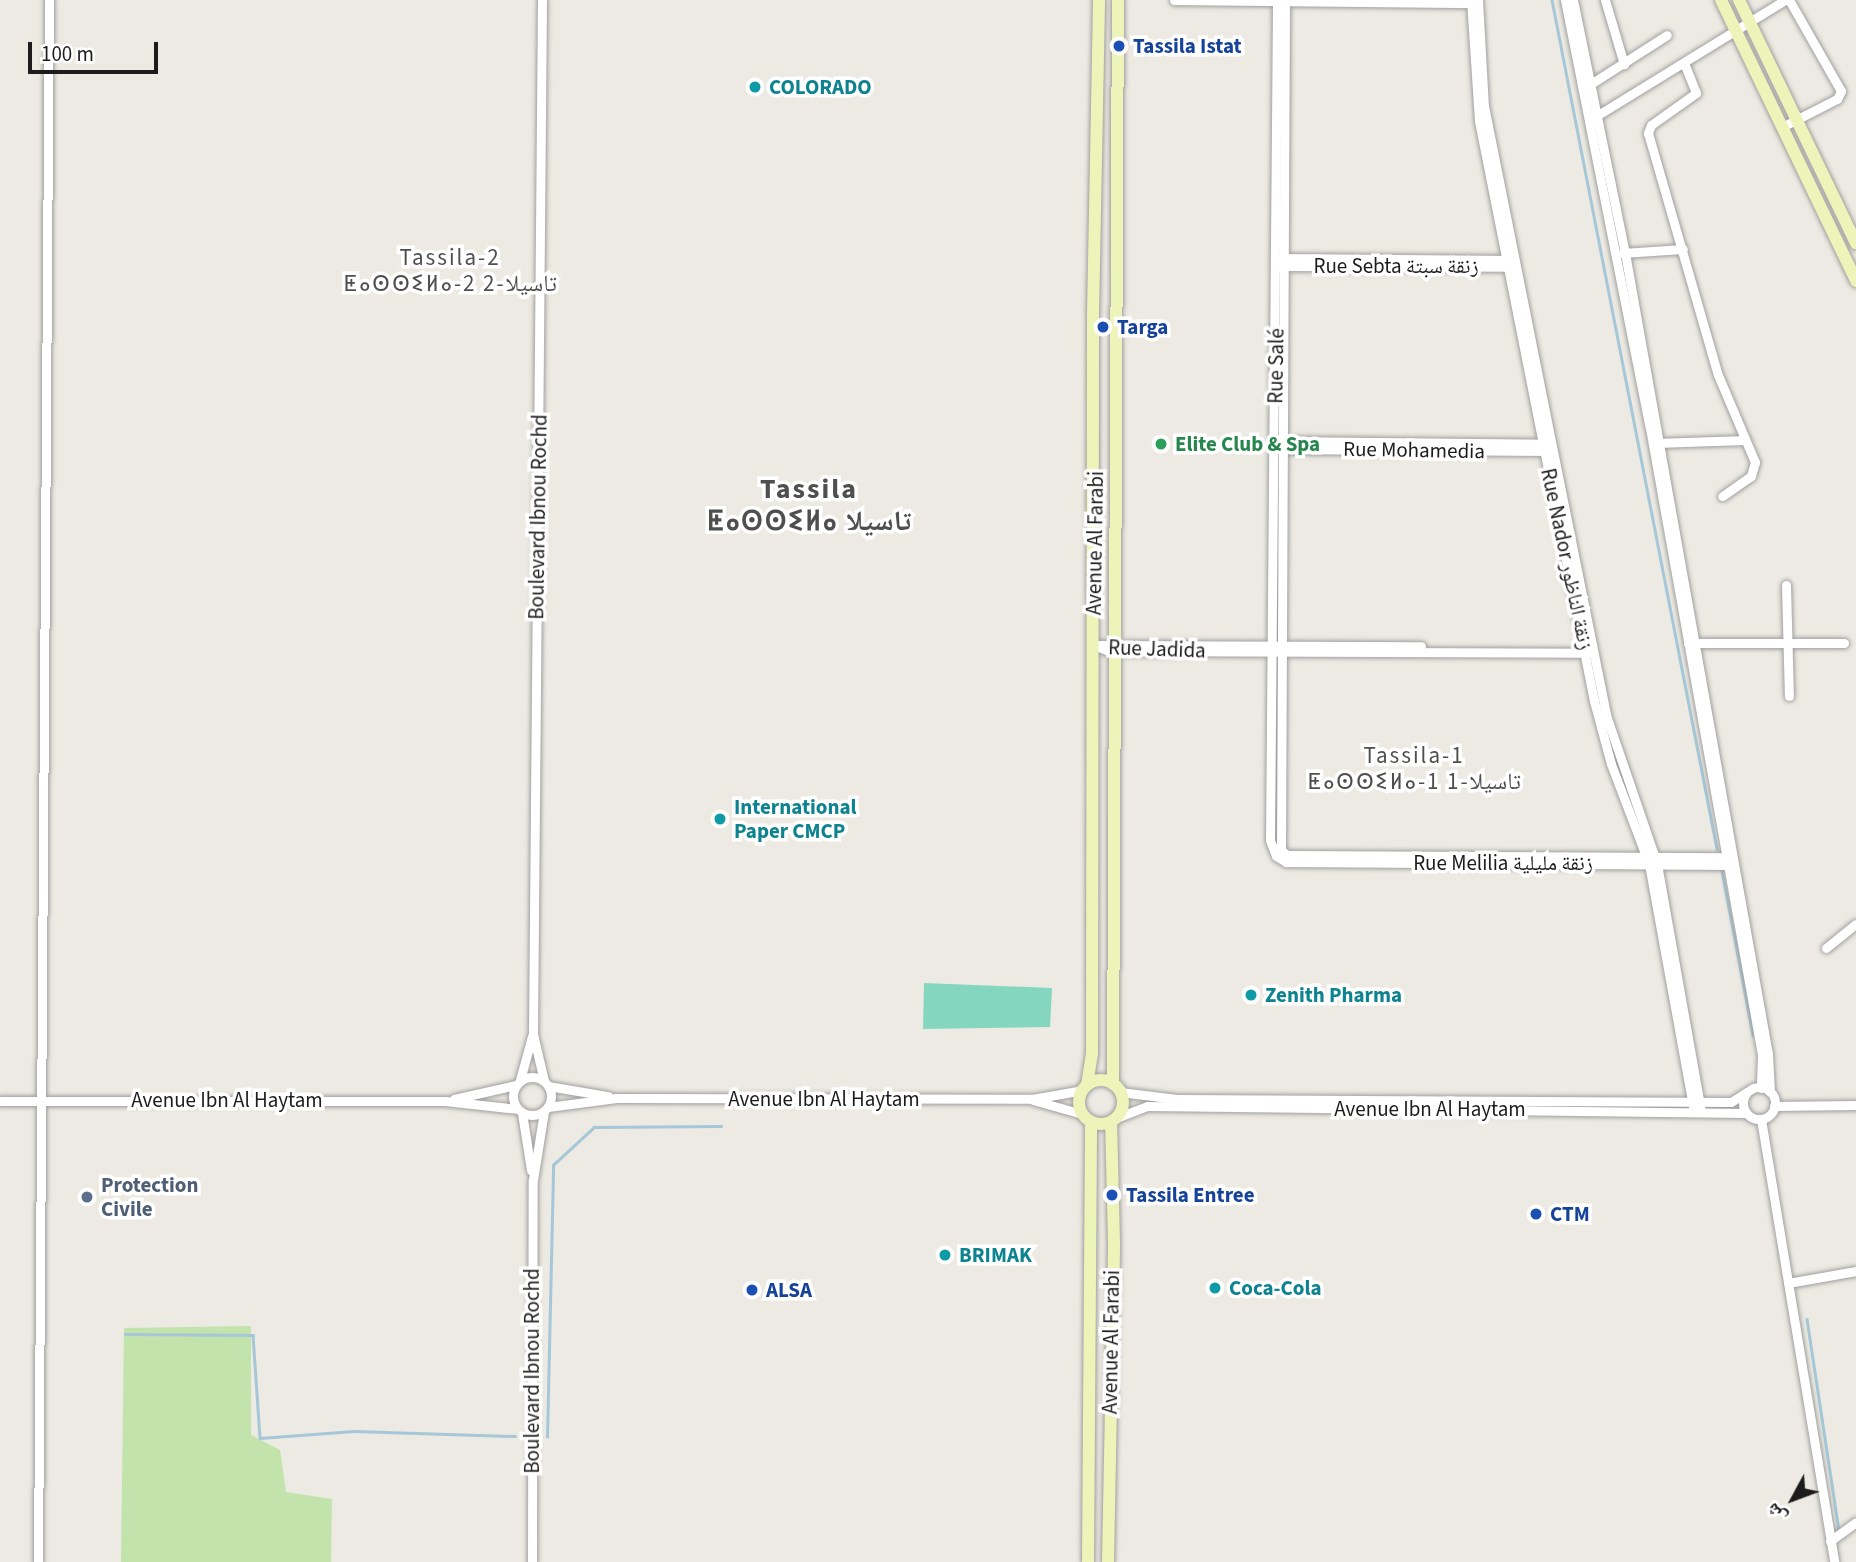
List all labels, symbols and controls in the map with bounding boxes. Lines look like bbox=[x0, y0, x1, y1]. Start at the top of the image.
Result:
scale bar bbox=[32, 28, 161, 72]
place label: Tassila Istat bbox=[1133, 33, 1242, 59]
marker: Tassila Istat bbox=[1111, 38, 1127, 54]
text: 100 m bbox=[41, 39, 94, 69]
place label: COLORADO bbox=[769, 74, 872, 100]
marker: COLORADO bbox=[747, 79, 763, 95]
district label: Tassila-2 ⵟⴰⵙⵙⵉⵍⴰ-2 2-تاسيلا bbox=[355, 244, 545, 298]
street label: Rue Sebta زنقة سبتة bbox=[1313, 253, 1479, 279]
place label: Targa bbox=[1117, 314, 1168, 340]
marker: Targa bbox=[1095, 319, 1111, 335]
street label: Rue Salé bbox=[1263, 328, 1289, 404]
street label: Boulevard Ibnou Rochd bbox=[524, 414, 552, 620]
place label: Elite Club & Spa bbox=[1175, 431, 1320, 457]
marker: Elite Club & Spa bbox=[1153, 436, 1169, 452]
street label: Rue Mohamedia bbox=[1343, 436, 1485, 464]
street label: Rue Nador زنقة الناظور bbox=[1535, 466, 1599, 652]
street label: Avenue Al Farabi bbox=[1081, 471, 1109, 615]
district label: Tassila ⵟⴰⵙⵙⵉⵍⴰ تاسيلا bbox=[715, 472, 903, 538]
street label: Rue Jadida bbox=[1108, 635, 1206, 663]
district label: Tassila-1 ⵟⴰⵙⵙⵉⵍⴰ-1 1-تاسيلا bbox=[1319, 742, 1509, 796]
place label: International Paper CMCP bbox=[734, 794, 857, 844]
marker: International Paper CMCP bbox=[712, 811, 728, 827]
street label: Rue Melilia زنقة مليلية bbox=[1413, 850, 1593, 876]
place label: Zenith Pharma bbox=[1265, 982, 1402, 1008]
marker: Zenith Pharma bbox=[1243, 987, 1259, 1003]
street label: Avenue Ibn Al Haytam bbox=[728, 1086, 920, 1112]
street label: Avenue Ibn Al Haytam bbox=[131, 1087, 323, 1113]
street label: Avenue Ibn Al Haytam bbox=[1334, 1096, 1526, 1122]
place label: Protection Civile bbox=[101, 1172, 198, 1222]
place label: Tassila Entree bbox=[1126, 1182, 1255, 1208]
marker: Tassila Entree bbox=[1104, 1187, 1120, 1203]
marker: Protection Civile bbox=[79, 1189, 95, 1205]
place label: CTM bbox=[1550, 1201, 1590, 1227]
marker: CTM bbox=[1528, 1206, 1544, 1222]
place label: BRIMAK bbox=[959, 1242, 1032, 1268]
marker: BRIMAK bbox=[937, 1247, 953, 1263]
street label: Boulevard Ibnou Rochd bbox=[519, 1268, 545, 1474]
street label: Avenue Al Farabi bbox=[1097, 1270, 1125, 1414]
place label: Coca-Cola bbox=[1229, 1275, 1321, 1301]
place label: ALSA bbox=[766, 1277, 812, 1303]
marker: Coca-Cola bbox=[1207, 1280, 1223, 1296]
marker: ALSA bbox=[744, 1282, 760, 1298]
north arrow bbox=[1758, 1464, 1828, 1534]
text: ش bbox=[1760, 1497, 1794, 1530]

